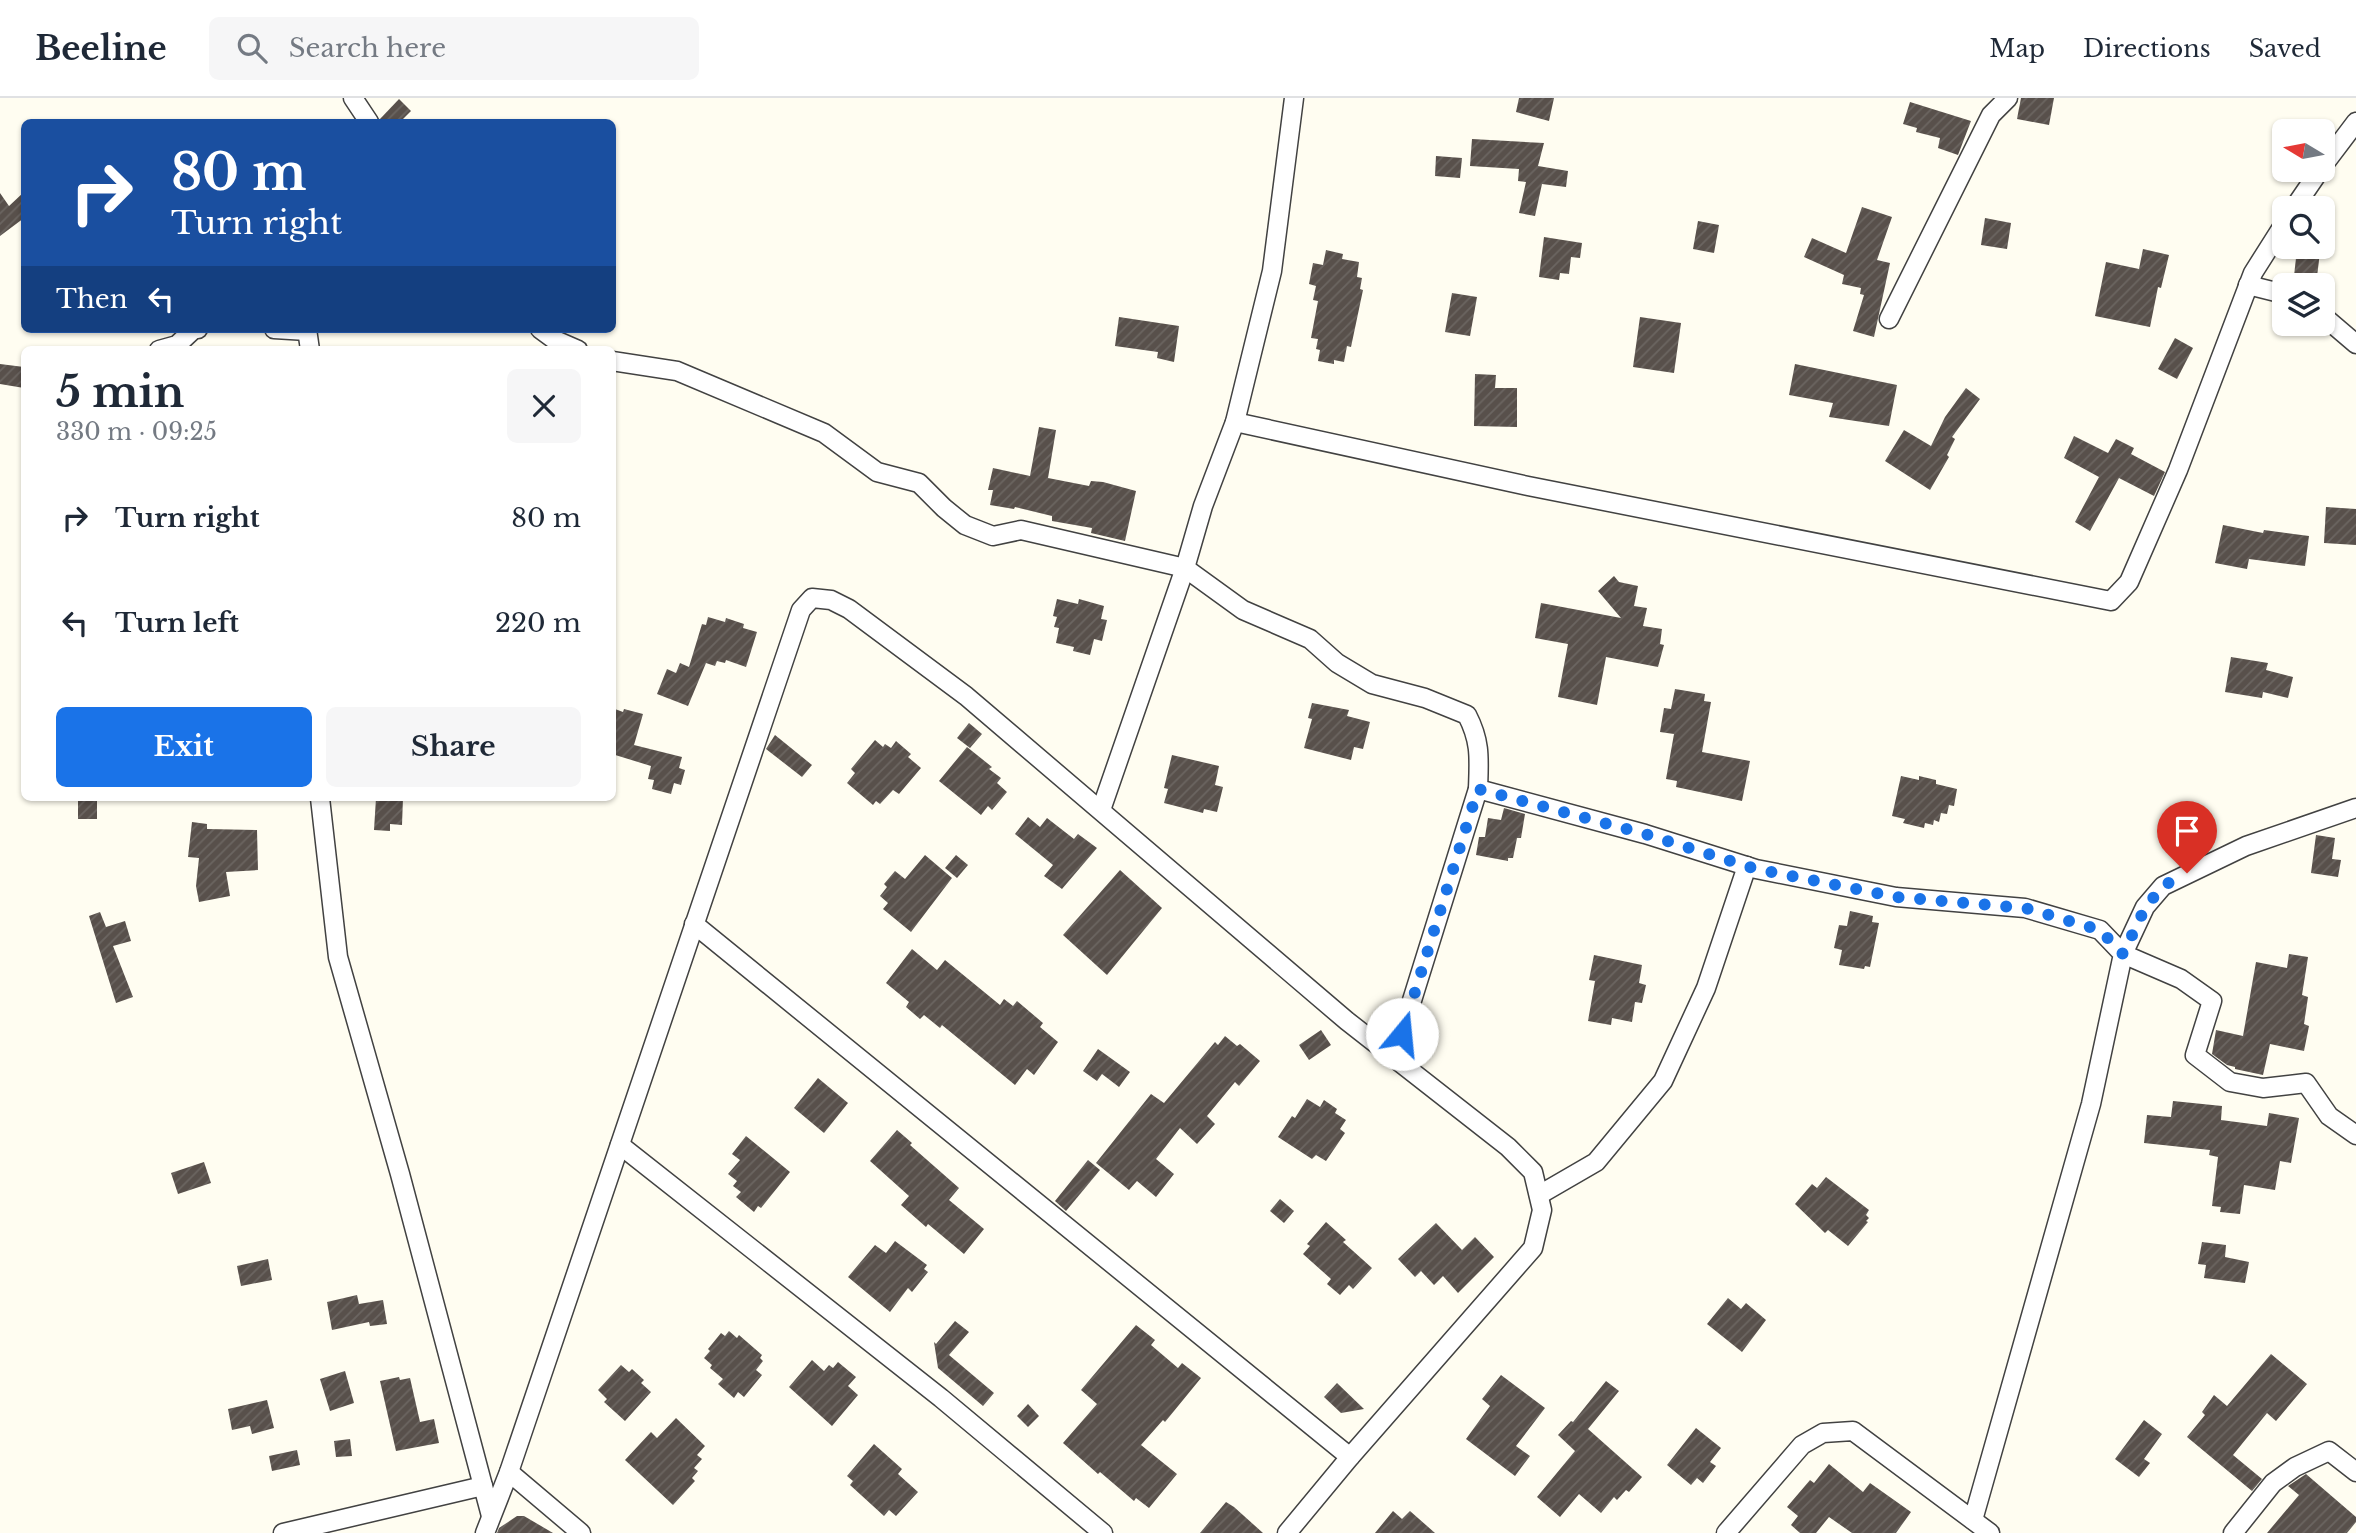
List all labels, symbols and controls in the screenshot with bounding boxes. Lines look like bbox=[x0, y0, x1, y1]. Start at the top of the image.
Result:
search box bbox=[209, 17, 699, 80]
text: Beeline bbox=[35, 28, 167, 69]
icon: search bbox=[233, 29, 271, 67]
text: Search here bbox=[289, 32, 446, 64]
text: Map bbox=[1989, 34, 2045, 63]
text: Directions bbox=[2083, 34, 2211, 63]
text: Saved bbox=[2249, 34, 2321, 63]
north arrow bbox=[2272, 119, 2334, 182]
map controls bbox=[2272, 119, 2335, 336]
text: 80 m bbox=[171, 142, 306, 203]
icon: right bbox=[56, 147, 147, 238]
button: search bbox=[2272, 196, 2335, 259]
text: Turn right bbox=[171, 203, 342, 243]
button: layers bbox=[2272, 273, 2335, 336]
icon: left bbox=[142, 280, 180, 318]
text: Then bbox=[56, 283, 128, 315]
text: 5 min bbox=[56, 366, 184, 418]
button: close bbox=[507, 369, 581, 443]
text: 330 m · 09:25 bbox=[56, 418, 217, 446]
icon: right bbox=[56, 499, 94, 537]
text: Turn right bbox=[115, 502, 260, 534]
text: 80 m bbox=[511, 502, 581, 534]
icon: left bbox=[56, 604, 94, 642]
text: Turn left bbox=[115, 607, 239, 639]
text: 220 m bbox=[495, 607, 581, 639]
button: Exit bbox=[56, 707, 312, 787]
button: Share bbox=[326, 707, 581, 787]
pin bbox=[2157, 801, 2217, 873]
icon: arrive bbox=[2168, 812, 2206, 850]
position arrow bbox=[1365, 997, 1439, 1071]

